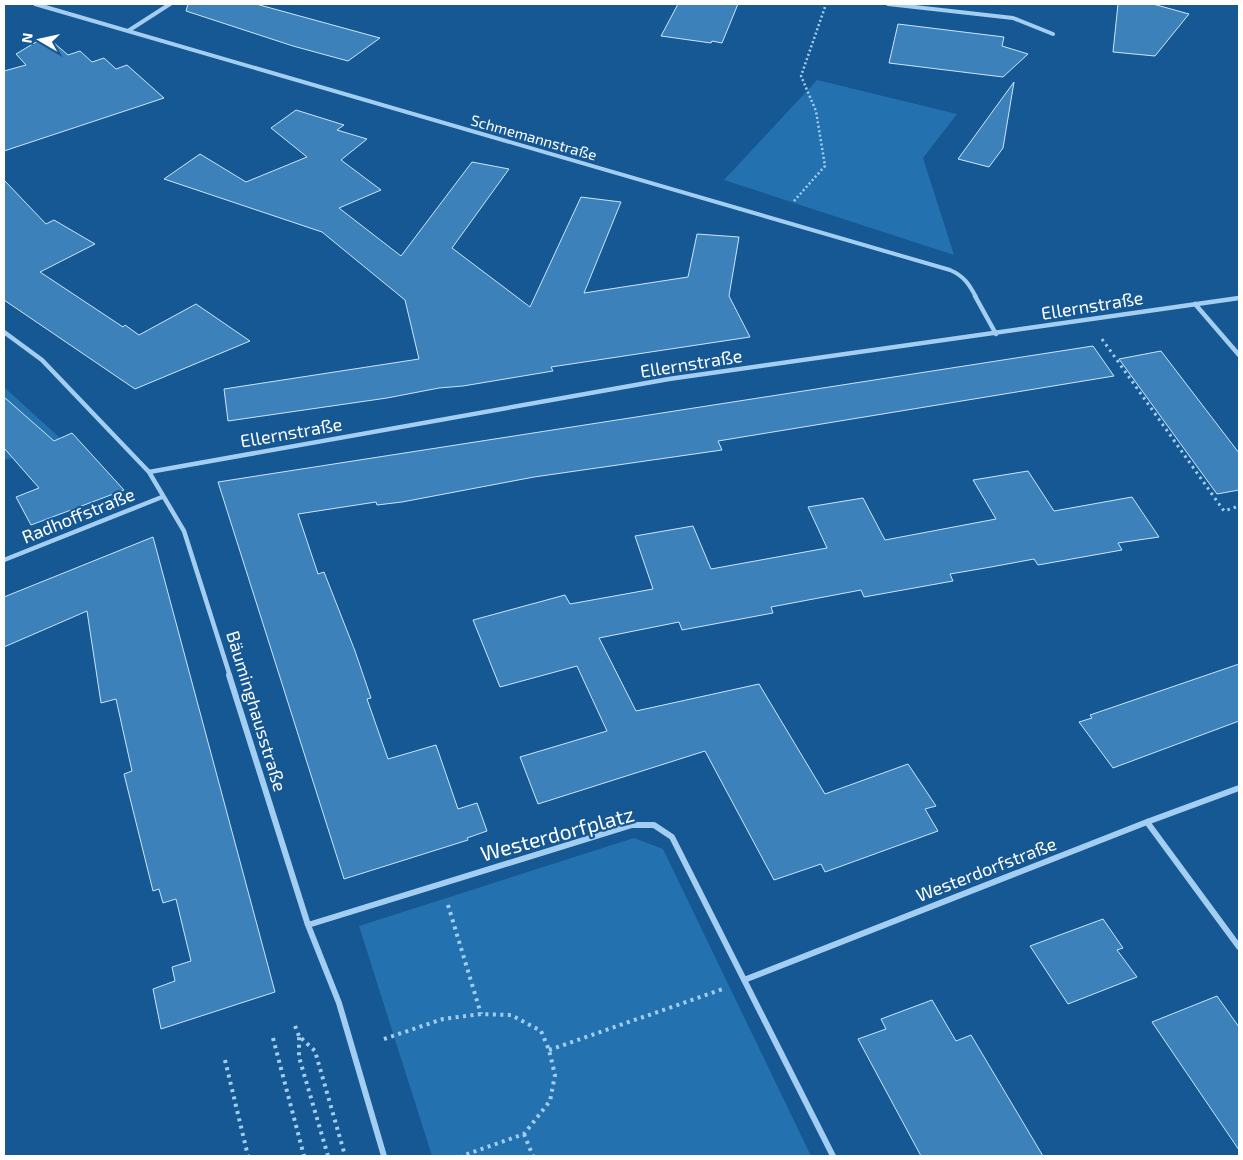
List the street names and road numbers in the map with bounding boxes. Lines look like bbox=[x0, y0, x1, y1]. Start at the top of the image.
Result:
street label: Schmemannstraße bbox=[469, 110, 599, 164]
street label: Ellernstraße bbox=[1039, 286, 1145, 324]
street label: Ellernstraße bbox=[638, 344, 744, 382]
street label: Ellernstraße bbox=[238, 412, 344, 452]
street label: Radhoffstraße bbox=[18, 482, 138, 548]
street label: Bäuminghausstraße bbox=[222, 628, 292, 794]
street label: Westerdorfplatz bbox=[477, 800, 637, 866]
street label: Westerdorfstraße bbox=[913, 832, 1059, 906]

